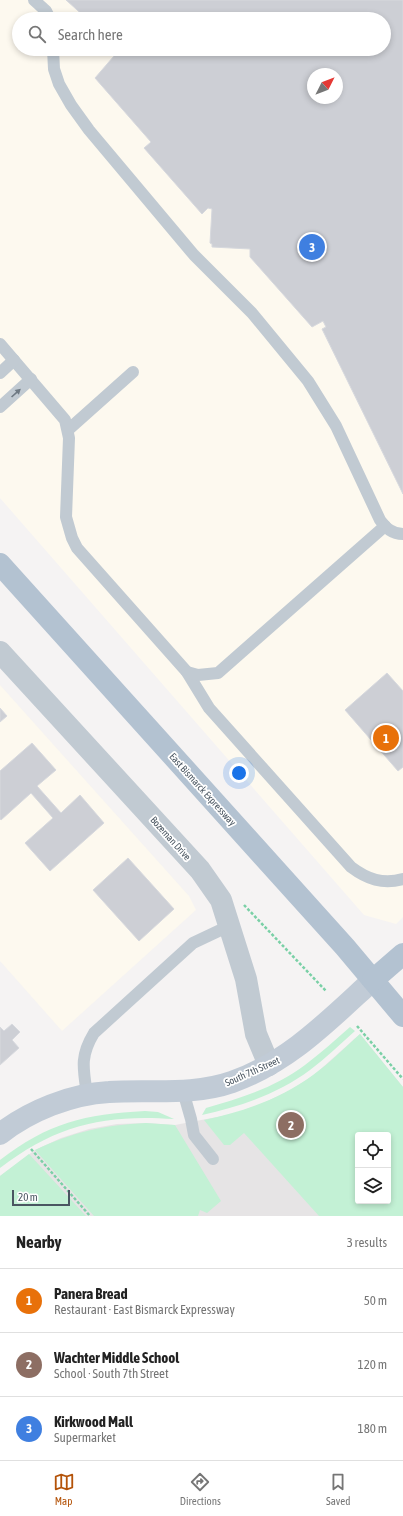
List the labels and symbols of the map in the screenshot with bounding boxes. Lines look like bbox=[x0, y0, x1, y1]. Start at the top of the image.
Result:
north arrow bbox=[307, 68, 343, 104]
pin: 3 bbox=[299, 232, 325, 262]
one-way arrow bbox=[10, 389, 21, 398]
pin: 1 bbox=[373, 723, 399, 753]
street label: East Bismarck Expressway bbox=[167, 751, 238, 828]
your location bbox=[229, 763, 249, 783]
street label: Bozeman Drive bbox=[148, 814, 193, 863]
street label: South 7th Street bbox=[223, 1054, 281, 1088]
pin: 2 bbox=[278, 1110, 304, 1140]
scale bar bbox=[12, 1188, 70, 1207]

